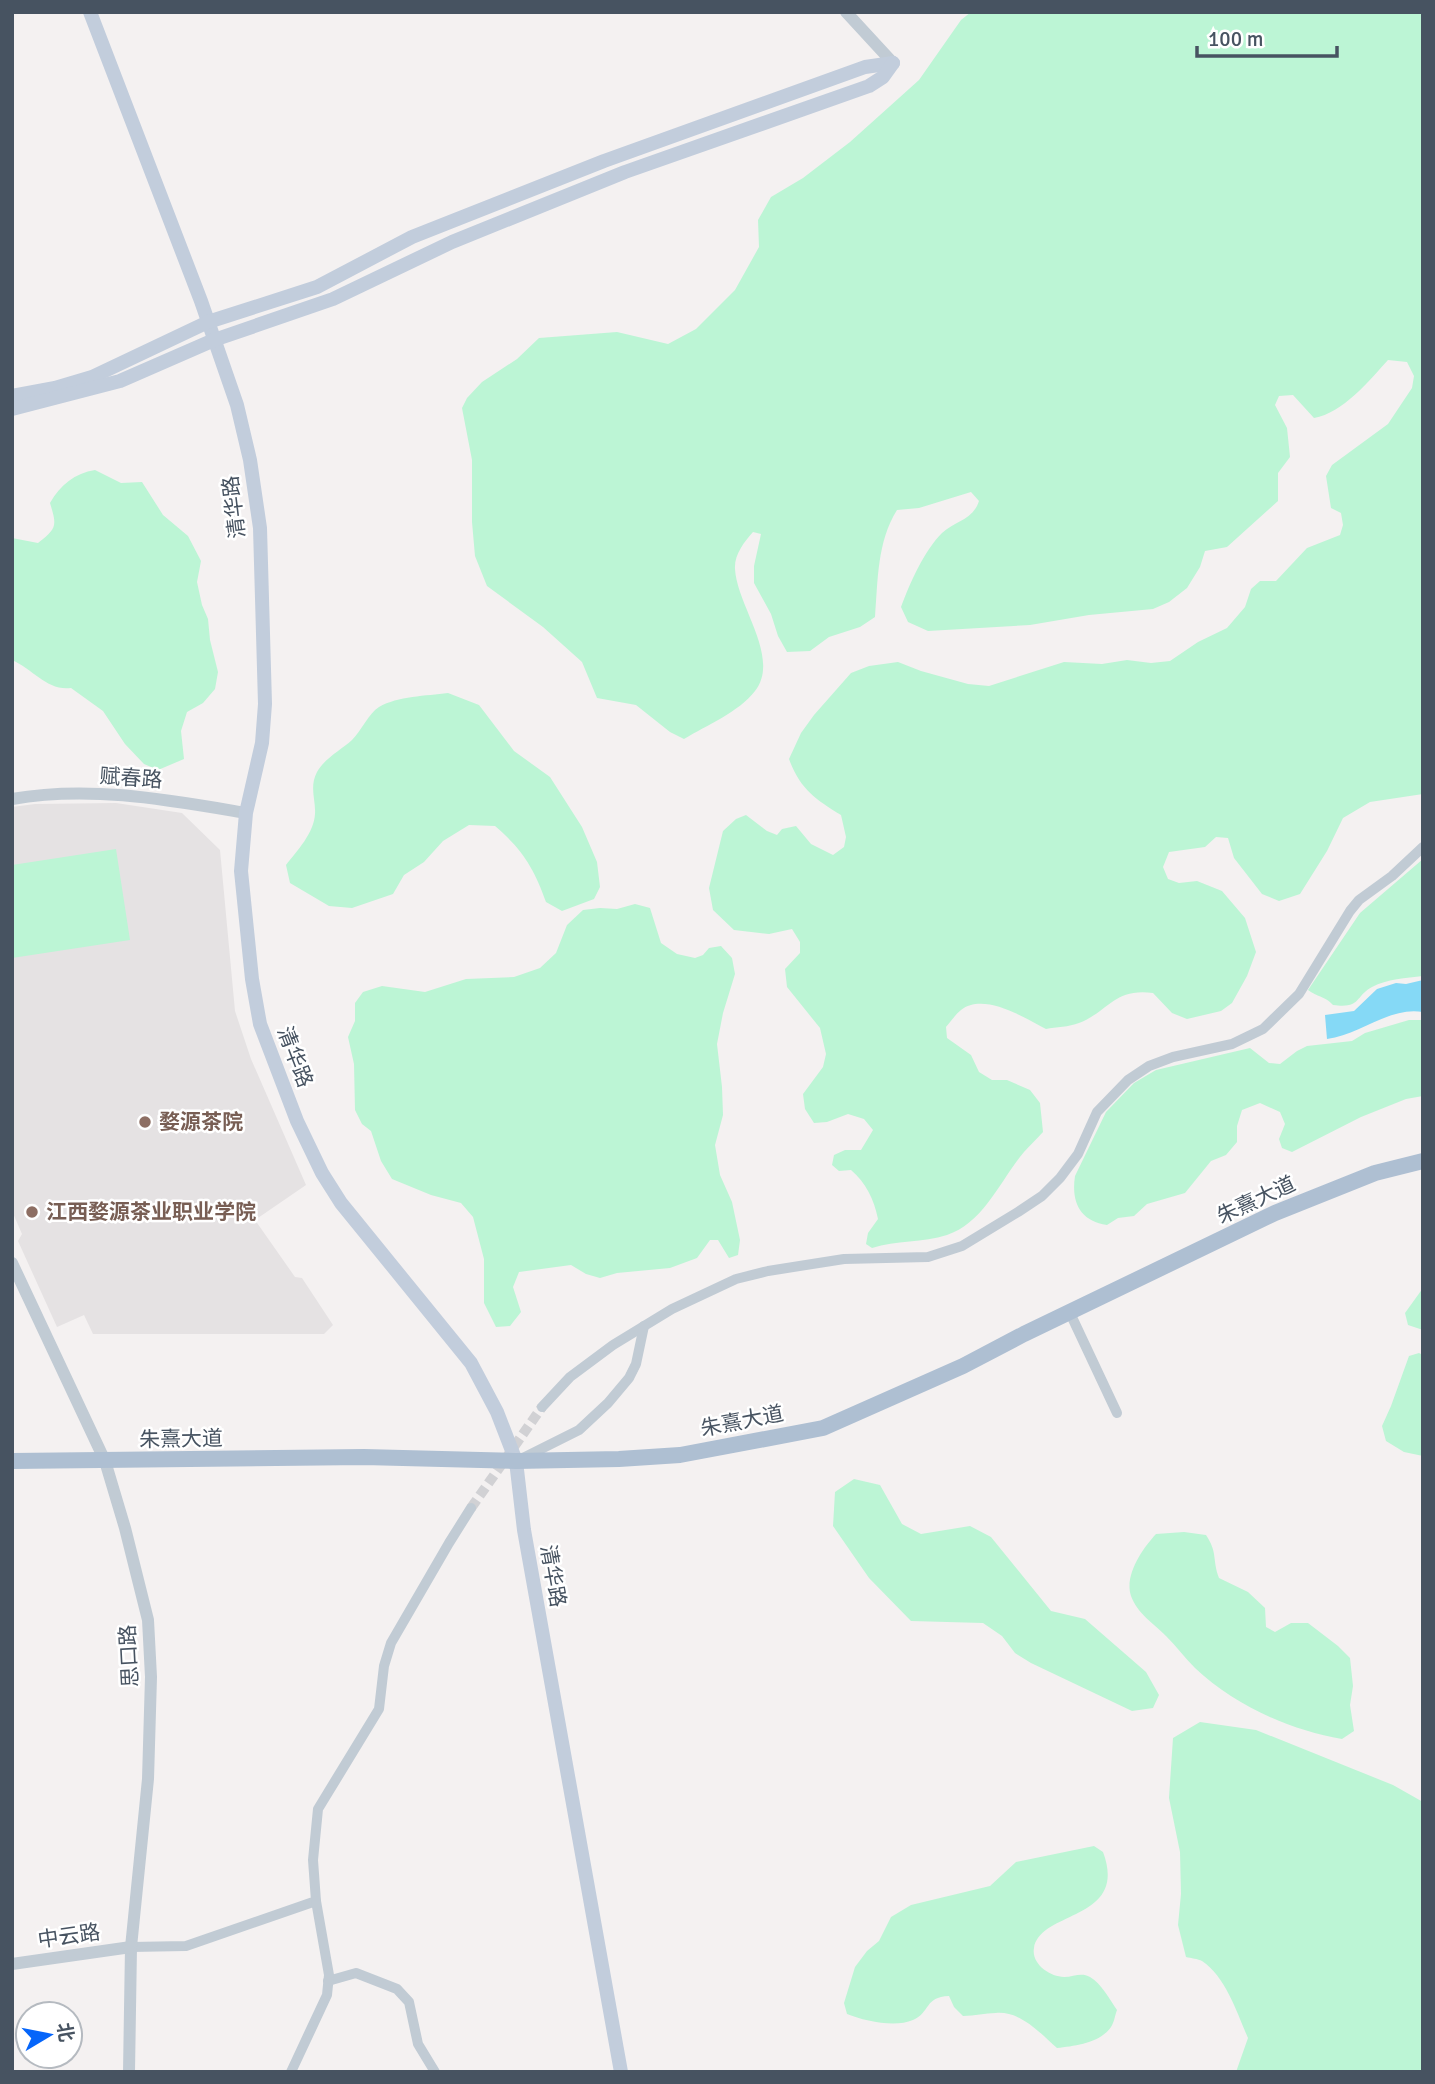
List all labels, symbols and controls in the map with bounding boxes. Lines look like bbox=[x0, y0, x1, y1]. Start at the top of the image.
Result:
scale bar bbox=[1197, 14, 1337, 58]
text: 100 m bbox=[1208, 26, 1263, 52]
street label: 清华路 bbox=[217, 474, 251, 540]
street label: 赋春路 bbox=[99, 763, 163, 793]
street label: 清华路 bbox=[272, 1023, 318, 1091]
place label: 婺源茶院 bbox=[159, 1109, 243, 1135]
marker: 婺源茶院 bbox=[137, 1114, 153, 1130]
street label: 朱熹大道 bbox=[1212, 1170, 1300, 1230]
place label: 江西婺源茶业职业学院 bbox=[46, 1199, 256, 1225]
marker: 江西婺源茶业职业学院 bbox=[24, 1204, 40, 1220]
street label: 朱熹大道 bbox=[698, 1400, 786, 1442]
street label: 朱熹大道 bbox=[139, 1425, 223, 1453]
street label: 清华路 bbox=[535, 1543, 571, 1609]
street label: 思口路 bbox=[114, 1624, 144, 1688]
street label: 中云路 bbox=[36, 1919, 102, 1953]
north arrow bbox=[14, 2000, 84, 2070]
text: 北 bbox=[51, 2021, 78, 2044]

